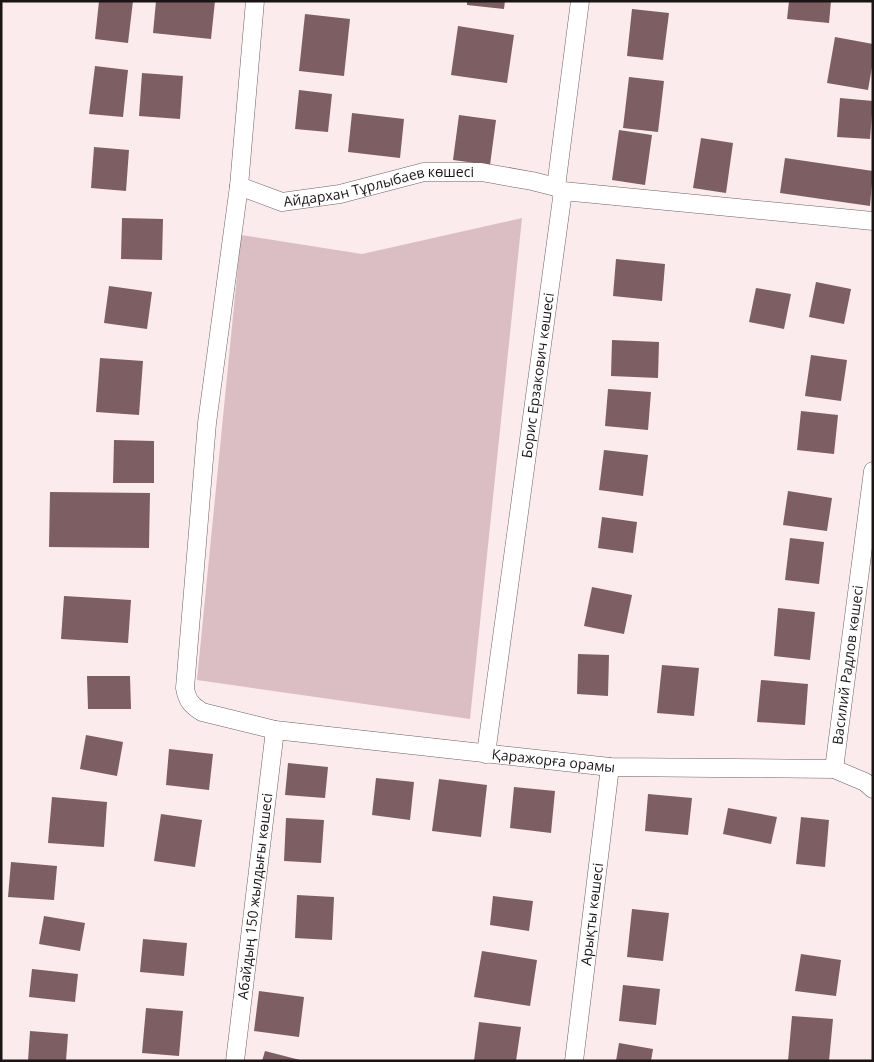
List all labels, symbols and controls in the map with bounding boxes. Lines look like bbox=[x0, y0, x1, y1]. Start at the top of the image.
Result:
street label: Айдархан Тұрлыбаев көшесі bbox=[282, 162, 474, 211]
street label: Борис Ерзакович көшесі bbox=[517, 292, 558, 459]
street label: Василий Радлов көшесі bbox=[827, 584, 867, 746]
street label: Қаражорға орамы bbox=[491, 744, 616, 777]
street label: Абайдың 150 жылдығы көшесі bbox=[233, 792, 276, 1000]
street label: Арықты көшесі bbox=[576, 862, 607, 966]

